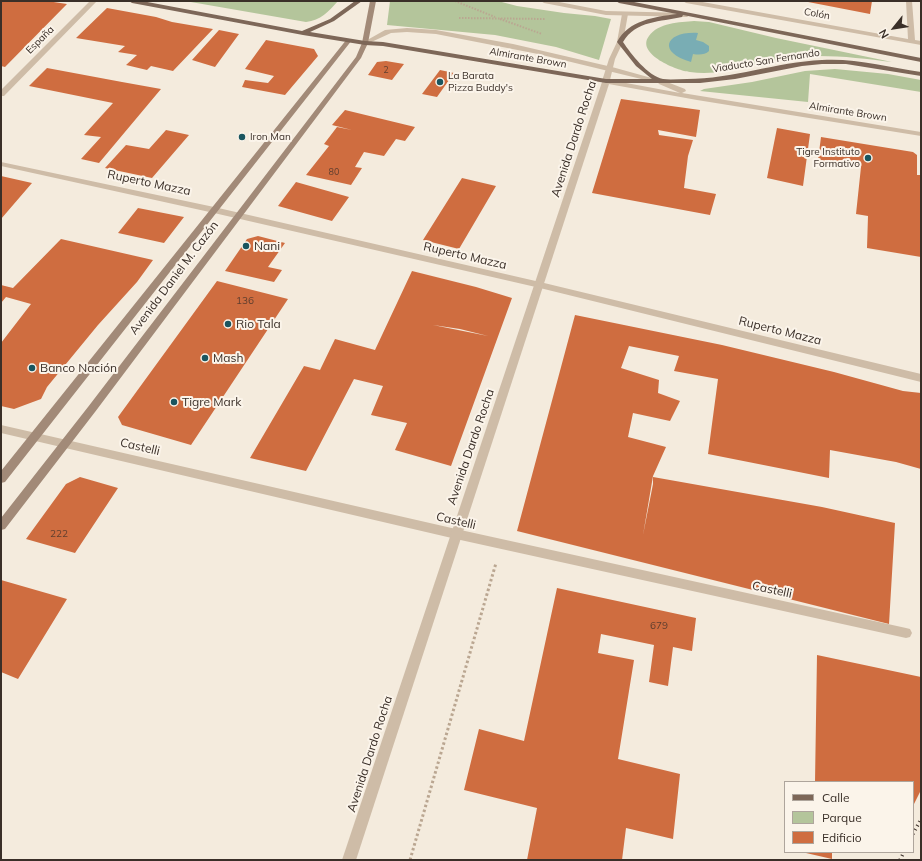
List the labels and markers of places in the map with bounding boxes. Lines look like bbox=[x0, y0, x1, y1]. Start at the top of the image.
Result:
place label: La Barata Pizza Buddy's bbox=[448, 70, 513, 94]
marker: La Barata Pizza Buddy's bbox=[435, 77, 445, 87]
place label: Iron Man bbox=[250, 131, 291, 143]
marker: Iron Man bbox=[237, 132, 247, 142]
place label: Tigre Instituto Formativo bbox=[796, 146, 860, 170]
marker: Tigre Instituto Formativo bbox=[863, 153, 873, 163]
place label: Nani bbox=[254, 239, 280, 253]
marker: Nani bbox=[241, 241, 251, 251]
place label: Rio Tala bbox=[236, 317, 281, 331]
marker: Rio Tala bbox=[223, 319, 233, 329]
place label: Mash bbox=[213, 351, 243, 365]
marker: Mash bbox=[200, 353, 210, 363]
place label: Banco Nación bbox=[40, 361, 117, 375]
marker: Banco Nación bbox=[27, 363, 37, 373]
place label: Tigre Mark bbox=[182, 395, 241, 409]
marker: Tigre Mark bbox=[169, 397, 179, 407]

